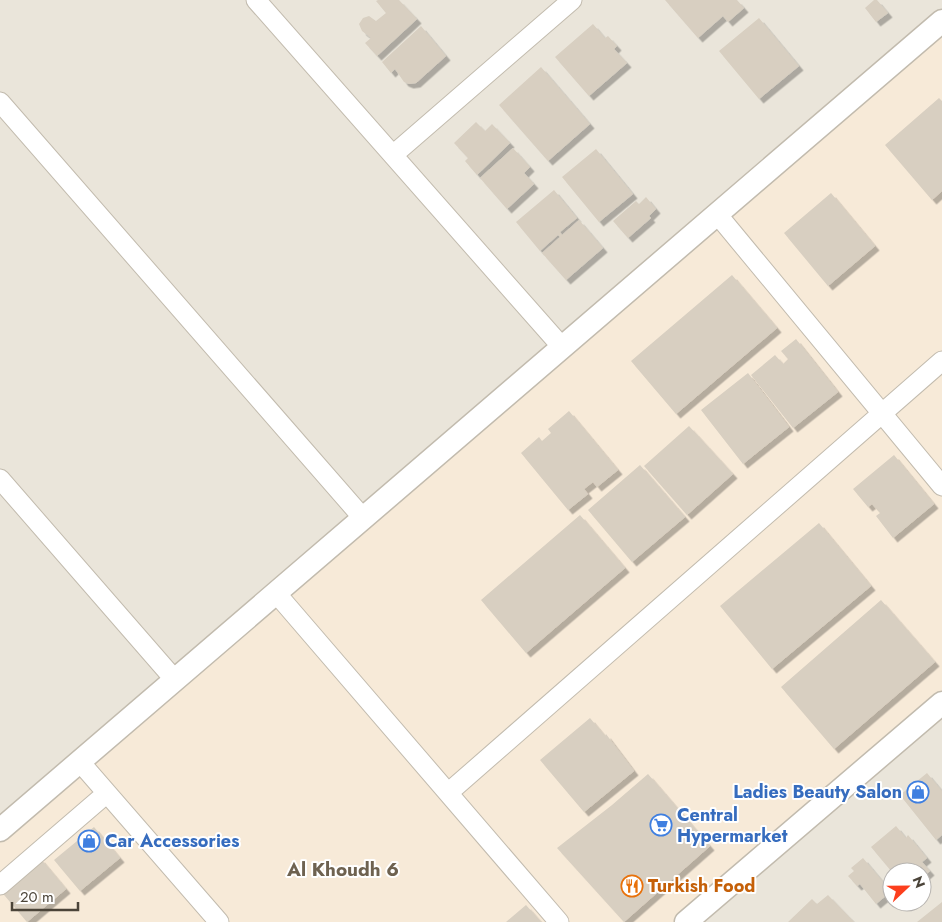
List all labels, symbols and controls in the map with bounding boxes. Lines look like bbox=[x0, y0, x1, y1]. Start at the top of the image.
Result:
place label: Ladies Beauty Salon bbox=[733, 779, 902, 805]
shop icon: Ladies Beauty Salon bbox=[906, 780, 930, 804]
place label: Central Hypermarket bbox=[677, 802, 788, 849]
supermarket icon: Central Hypermarket bbox=[649, 813, 673, 837]
place label: Car Accessories bbox=[105, 828, 239, 854]
shop icon: Car Accessories bbox=[77, 829, 101, 853]
district label: Al Khoudh 6 bbox=[286, 856, 399, 883]
north arrow bbox=[882, 862, 932, 912]
place label: Turkish Food bbox=[648, 873, 755, 899]
text: N bbox=[908, 873, 930, 891]
restaurant icon: Turkish Food bbox=[620, 874, 644, 898]
scale bar bbox=[12, 880, 79, 912]
text: 20 m bbox=[20, 886, 54, 908]

